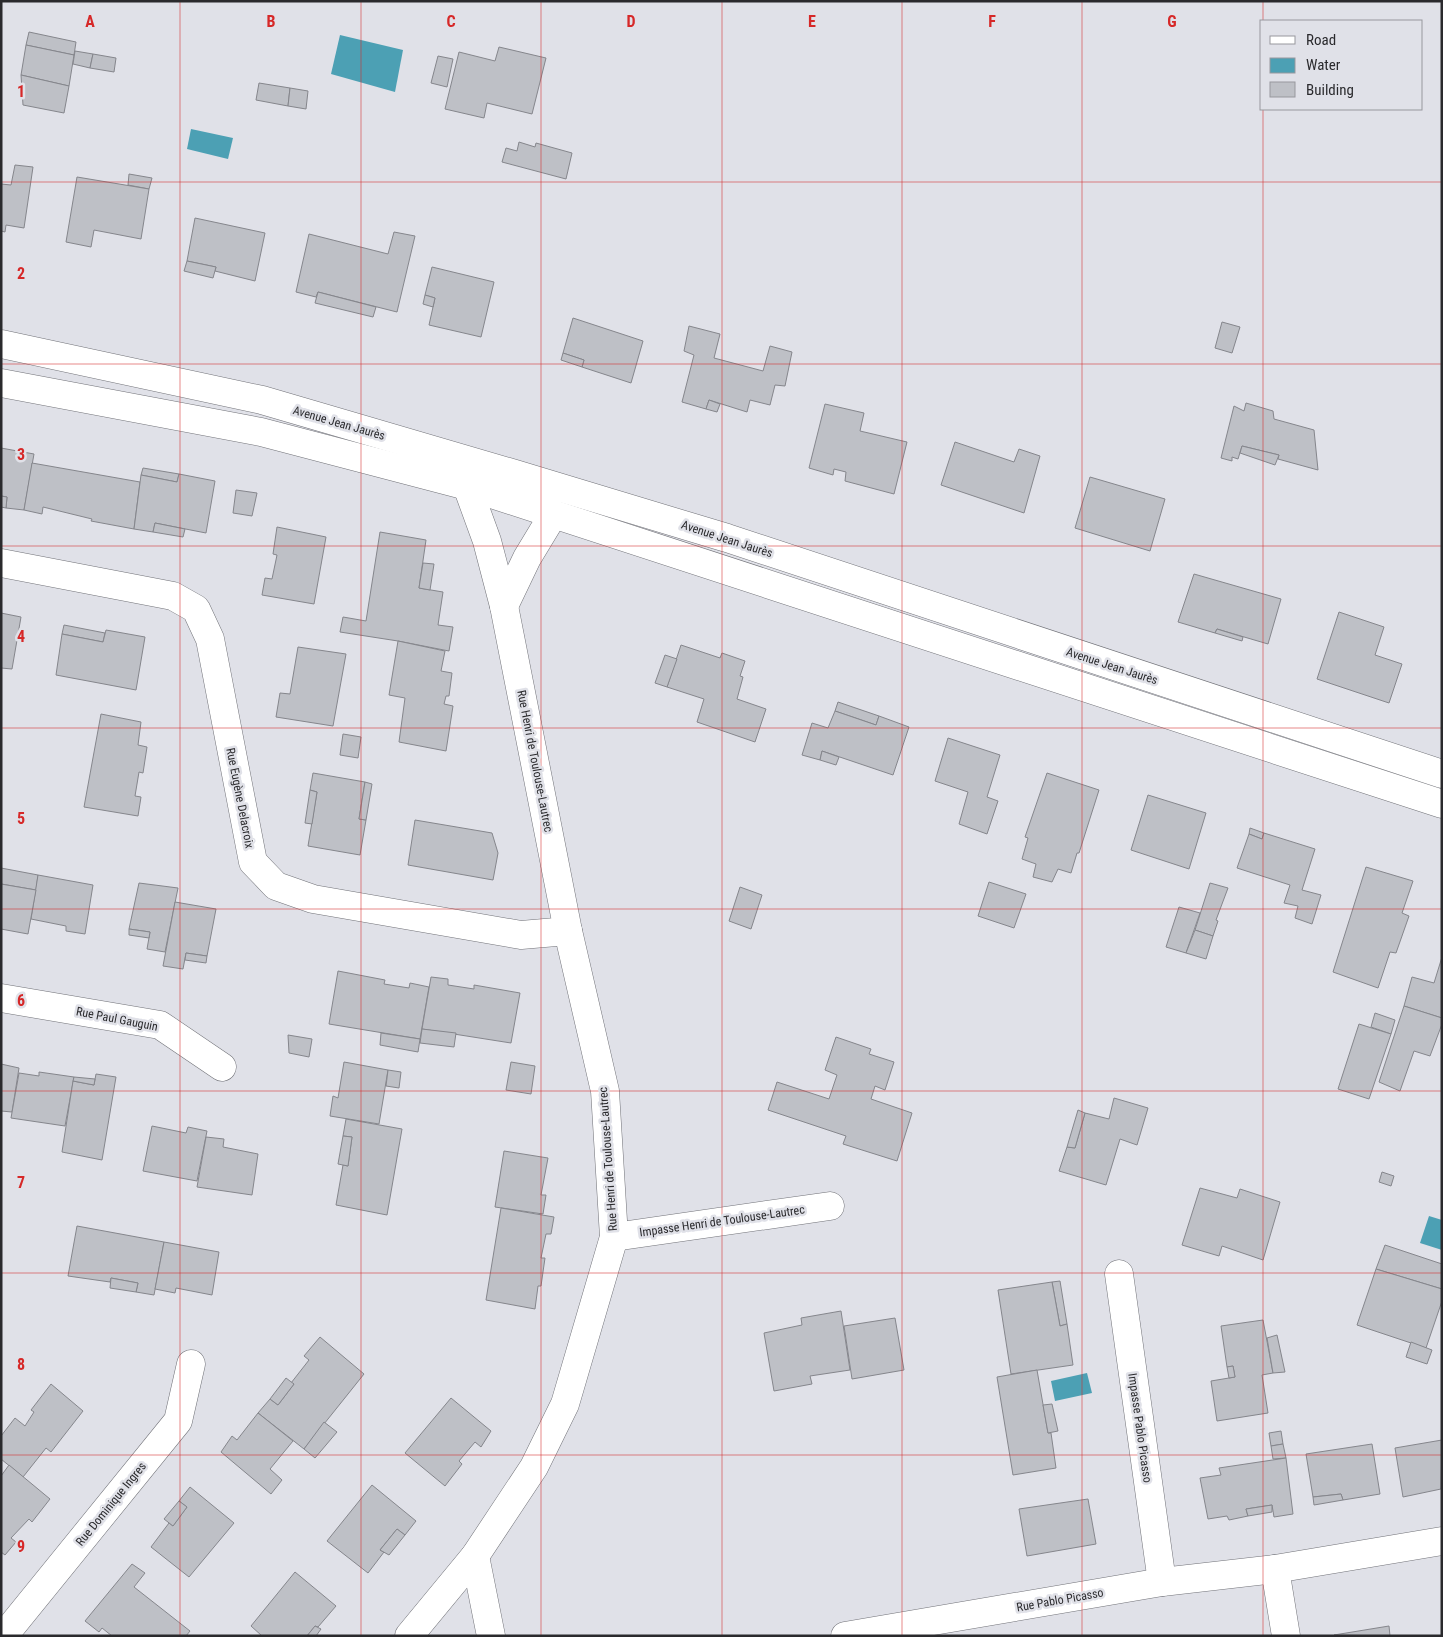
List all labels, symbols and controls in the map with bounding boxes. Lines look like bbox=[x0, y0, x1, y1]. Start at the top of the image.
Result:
text: A bbox=[85, 12, 95, 31]
text: B bbox=[267, 12, 276, 31]
text: C bbox=[446, 12, 456, 31]
text: D bbox=[626, 12, 636, 31]
text: E bbox=[808, 12, 816, 31]
text: F bbox=[988, 12, 996, 31]
text: G bbox=[1167, 12, 1177, 31]
legend bbox=[1260, 20, 1423, 110]
text: Road bbox=[1306, 31, 1336, 49]
text: Water bbox=[1306, 56, 1341, 74]
text: Building bbox=[1306, 81, 1354, 99]
text: 1 bbox=[17, 82, 25, 101]
text: 2 bbox=[17, 264, 25, 283]
street label: Avenue Jean Jaurès bbox=[291, 403, 387, 443]
text: 3 bbox=[17, 445, 25, 464]
street label: Avenue Jean Jaurès bbox=[680, 518, 774, 560]
text: 4 bbox=[17, 627, 25, 646]
street label: Avenue Jean Jaurès bbox=[1065, 645, 1159, 687]
street label: Rue Henri de Toulouse-Lautrec bbox=[514, 689, 556, 834]
street label: Rue Eugène Delacroix bbox=[223, 747, 257, 849]
text: 5 bbox=[17, 809, 25, 828]
text: 6 bbox=[17, 991, 25, 1010]
street label: Rue Paul Gauguin bbox=[75, 1004, 159, 1034]
street label: Rue Henri de Toulouse-Lautrec bbox=[596, 1086, 620, 1231]
text: 7 bbox=[17, 1173, 25, 1192]
street label: Impasse Henri de Toulouse-Lautrec bbox=[638, 1202, 806, 1240]
text: 8 bbox=[17, 1355, 25, 1374]
street label: Impasse Pablo Picasso bbox=[1125, 1372, 1155, 1484]
street label: Rue Dominique Ingres bbox=[73, 1459, 149, 1549]
text: 9 bbox=[17, 1537, 25, 1556]
street label: Rue Pablo Picasso bbox=[1015, 1585, 1105, 1615]

